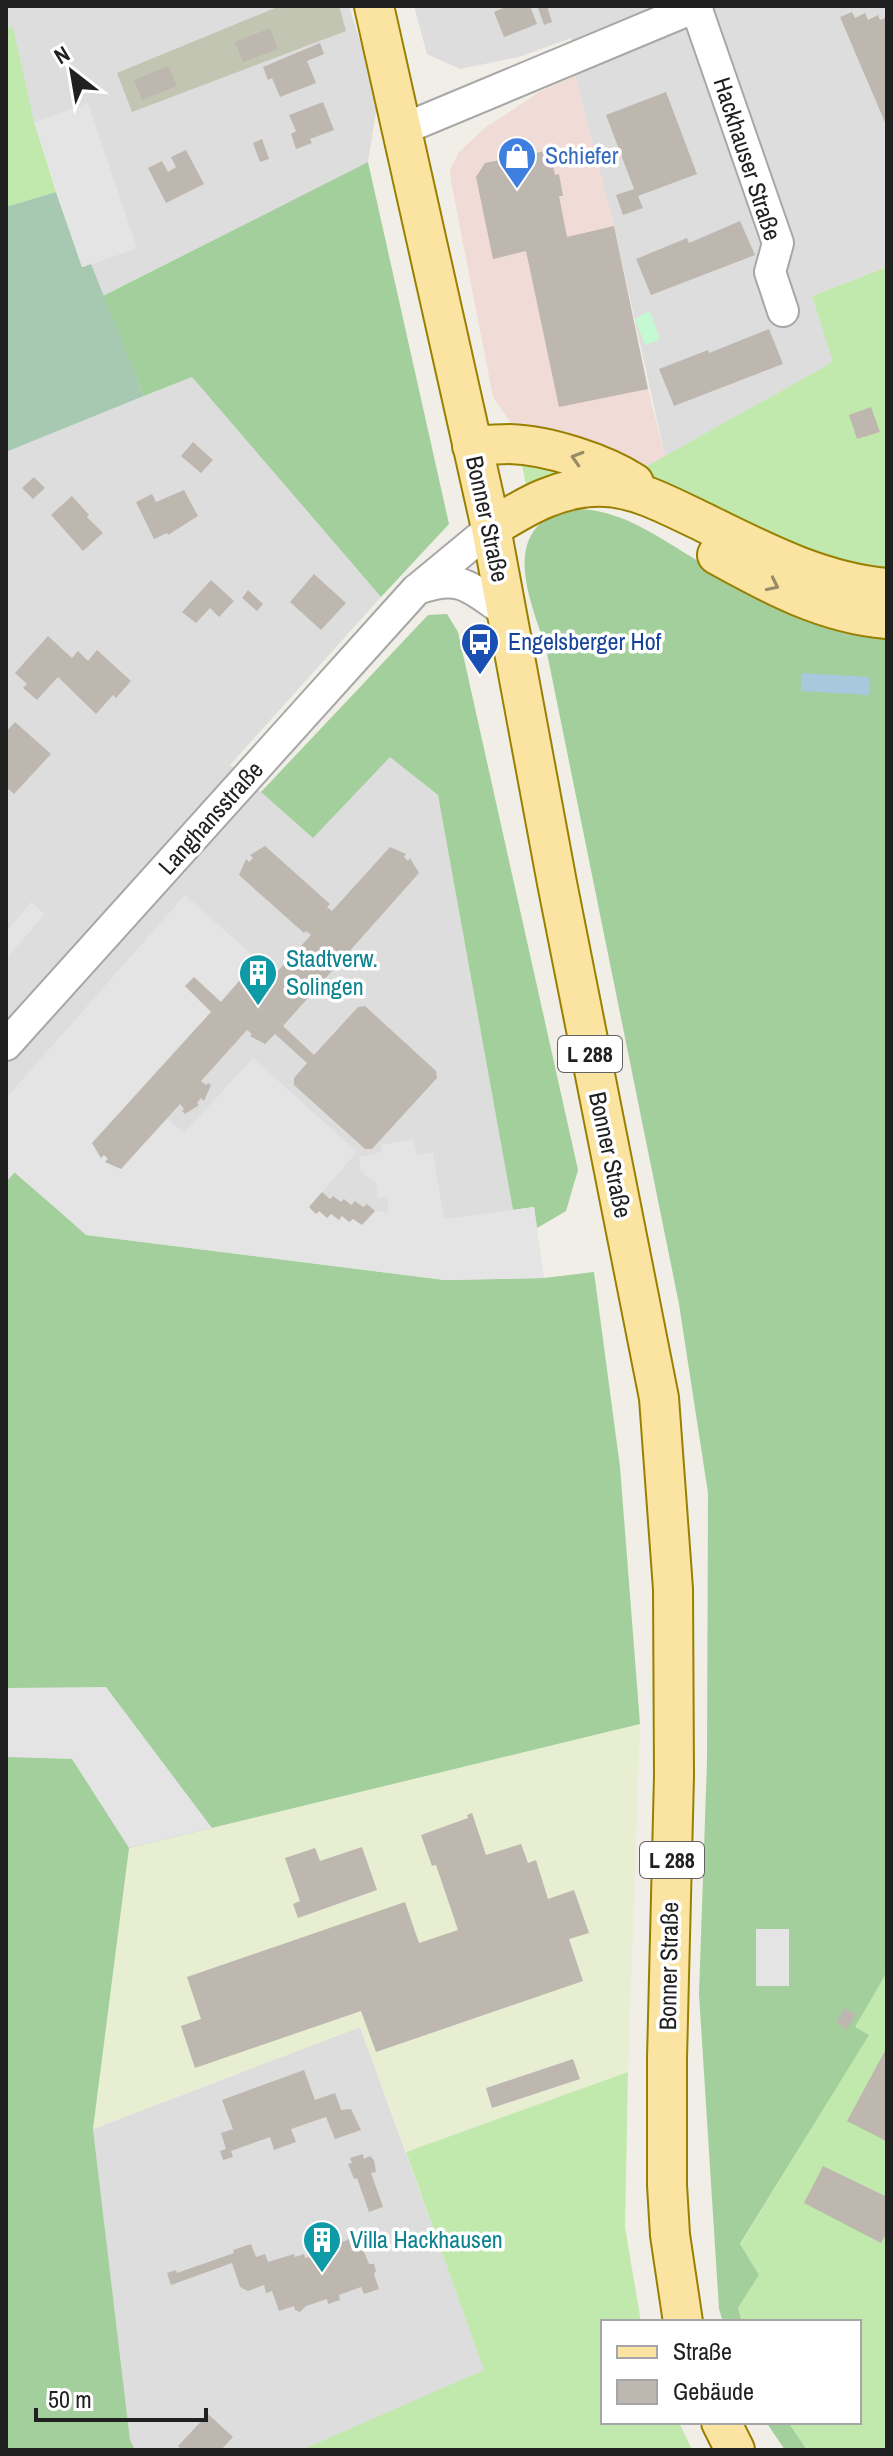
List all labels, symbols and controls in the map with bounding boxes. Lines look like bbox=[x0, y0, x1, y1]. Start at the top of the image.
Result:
north arrow bbox=[32, 32, 112, 112]
text: N bbox=[48, 39, 75, 71]
street label: Hackhauser Straße bbox=[707, 73, 789, 244]
shop icon: Schiefer bbox=[496, 135, 538, 190]
place label: Schiefer bbox=[545, 139, 619, 171]
one-way arrow bbox=[570, 451, 584, 467]
street label: Bonner Straße bbox=[459, 453, 517, 585]
one-way arrow bbox=[765, 575, 779, 591]
bus stop icon: Engelsberger Hof bbox=[459, 621, 501, 676]
place label: Engelsberger Hof bbox=[508, 625, 662, 657]
street label: Langhansstraße bbox=[151, 754, 270, 881]
place label: Stadtverw. Solingen bbox=[286, 942, 378, 1002]
building icon: Stadtverw. Solingen bbox=[237, 952, 279, 1007]
road number: L 288 bbox=[558, 1036, 622, 1072]
street label: Bonner Straße bbox=[582, 1089, 640, 1221]
road number: L 288 bbox=[640, 1842, 704, 1878]
street label: Bonner Straße bbox=[651, 1902, 685, 2030]
building icon: Villa Hackhausen bbox=[301, 2219, 343, 2274]
place label: Villa Hackhausen bbox=[350, 2223, 503, 2255]
legend bbox=[601, 2320, 861, 2424]
text: Straße bbox=[673, 2335, 732, 2367]
scale bar bbox=[36, 2372, 206, 2422]
text: Gebäude bbox=[673, 2375, 754, 2407]
text: 50 m bbox=[48, 2383, 92, 2415]

